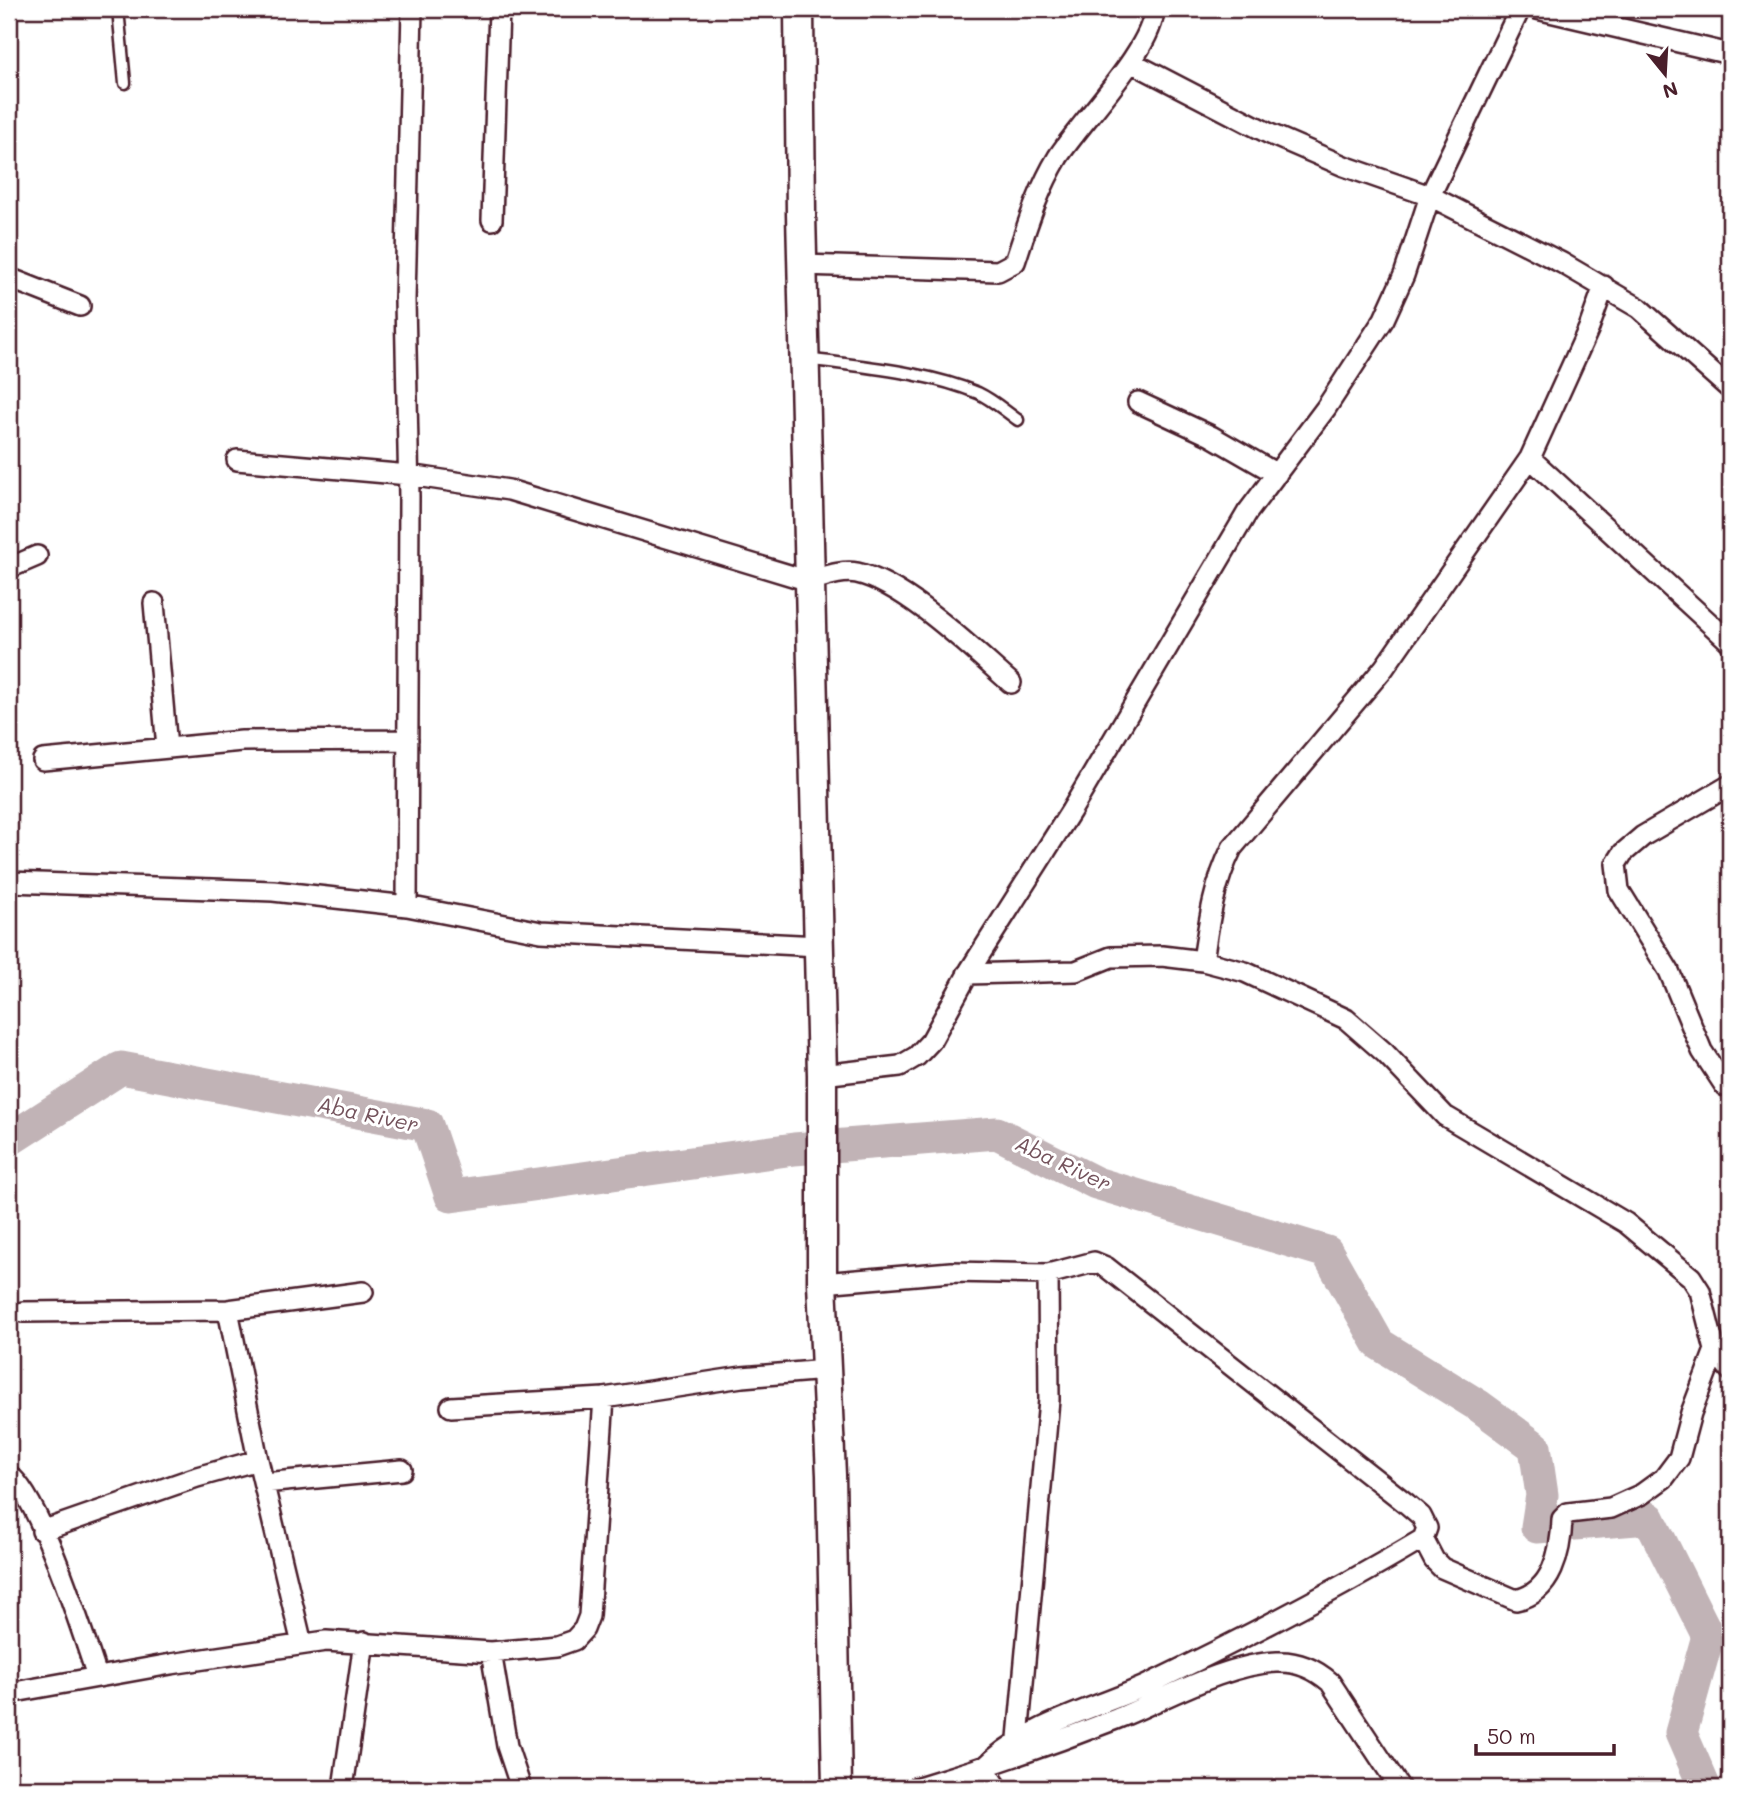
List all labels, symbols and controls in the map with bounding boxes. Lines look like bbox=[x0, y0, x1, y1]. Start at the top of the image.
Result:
north arrow bbox=[1630, 38, 1700, 108]
text: N bbox=[1660, 77, 1681, 105]
water label: Aba River bbox=[315, 1090, 421, 1137]
water label: Aba River bbox=[1012, 1129, 1116, 1196]
scale bar bbox=[1476, 1713, 1615, 1757]
text: 50 m bbox=[1487, 1722, 1536, 1749]

